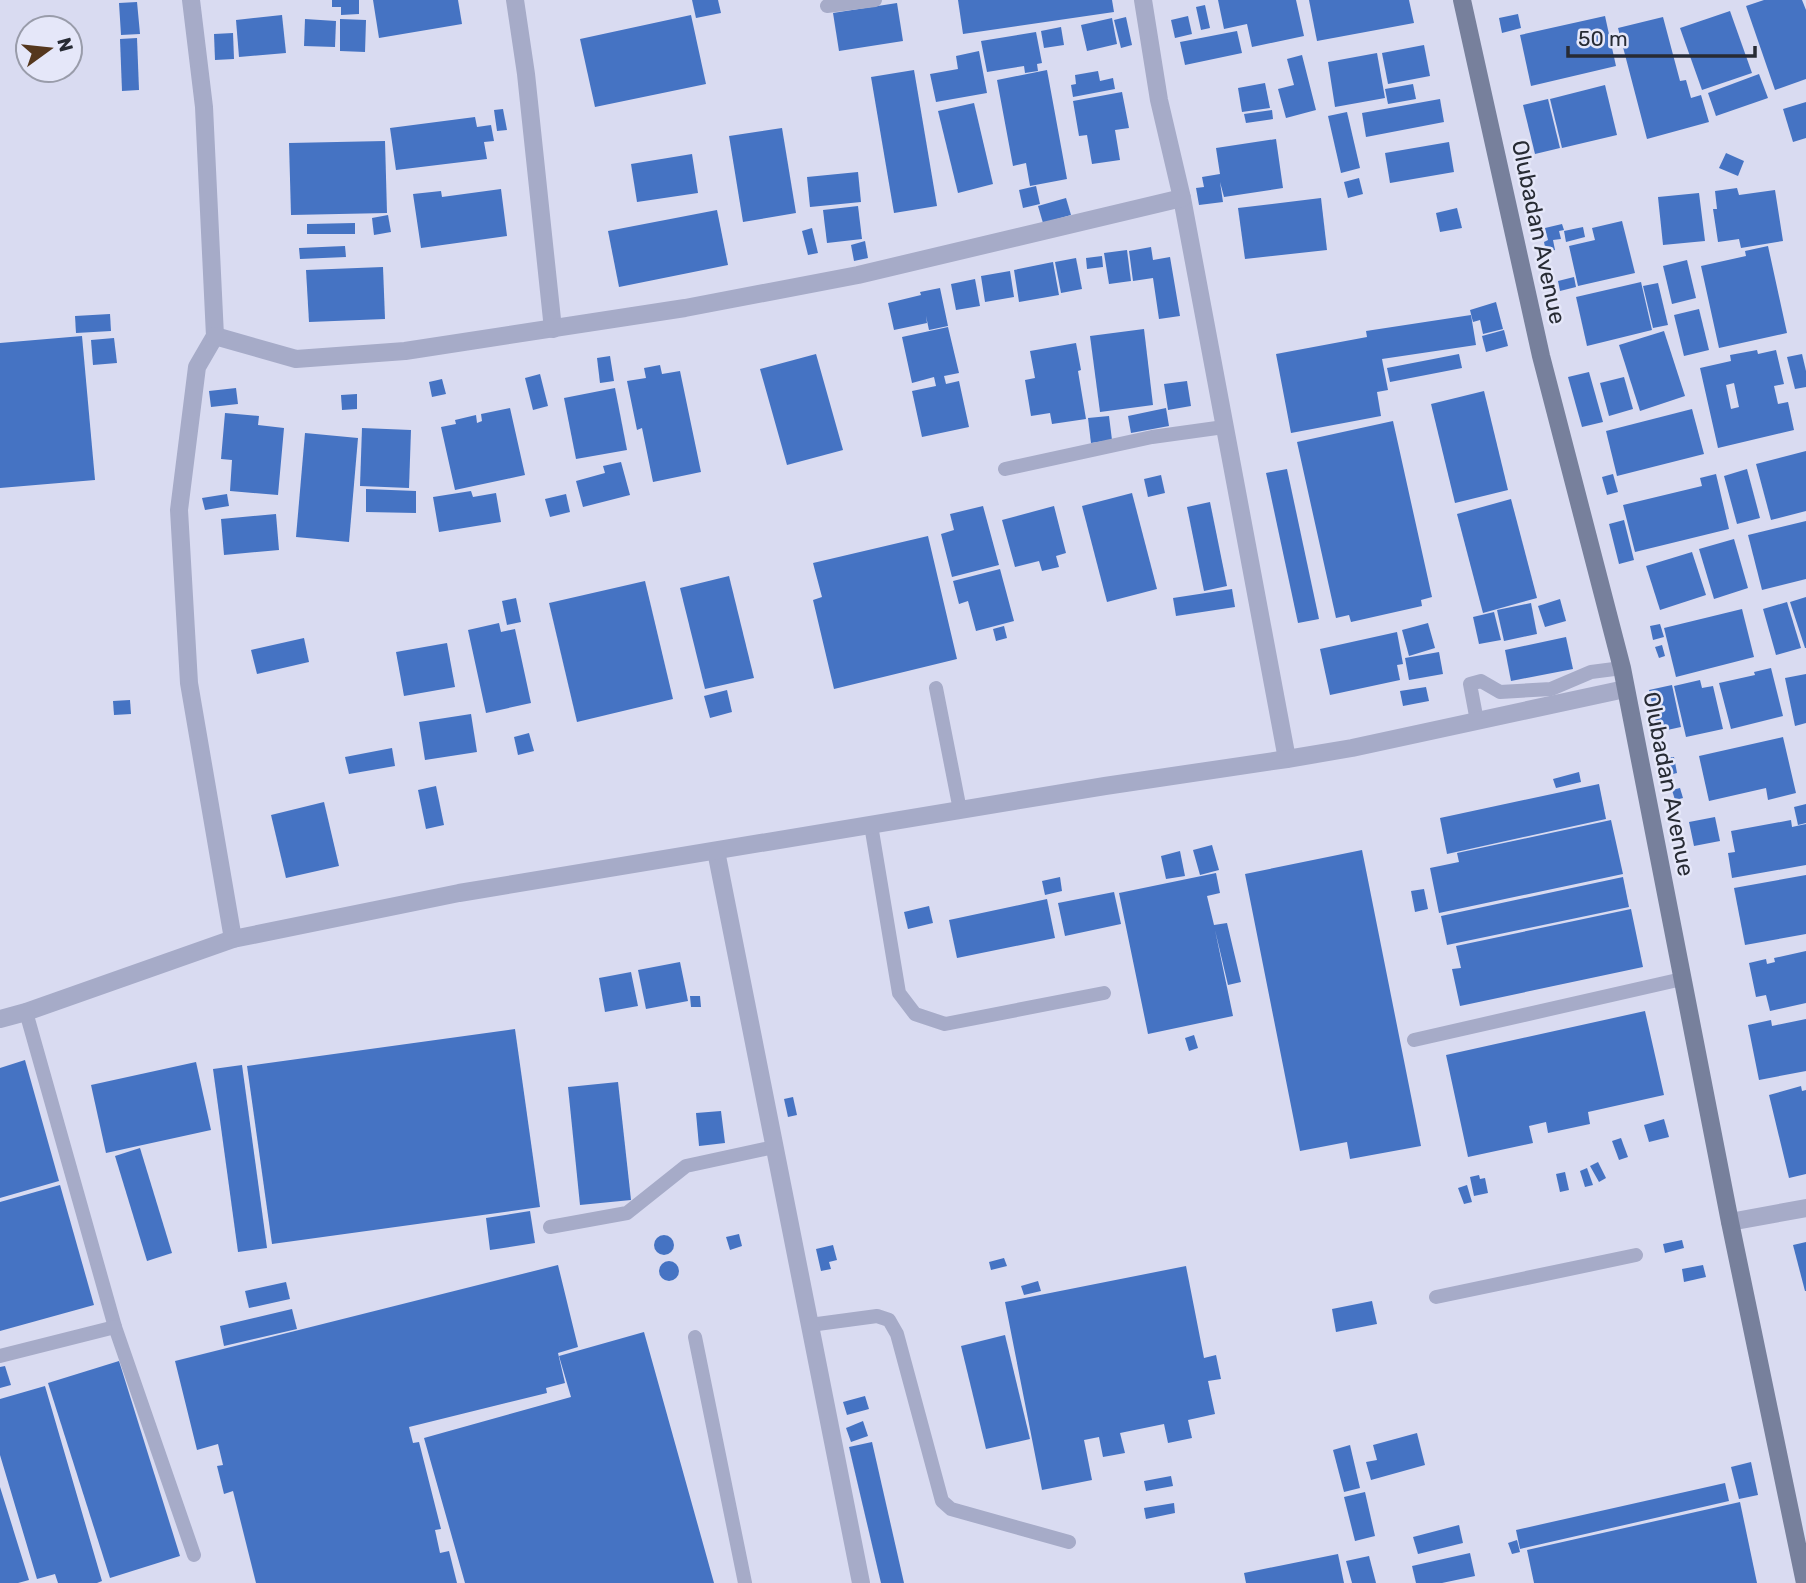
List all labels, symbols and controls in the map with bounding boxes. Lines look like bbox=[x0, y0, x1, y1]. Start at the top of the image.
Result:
north arrow bbox=[14, 14, 84, 84]
scale bar bbox=[1568, 14, 1755, 58]
text: 50 m bbox=[1578, 26, 1628, 51]
text: N bbox=[52, 35, 78, 54]
street label: Olubadan Avenue bbox=[1506, 137, 1572, 327]
street label: Olubadan Avenue bbox=[1637, 689, 1701, 879]

